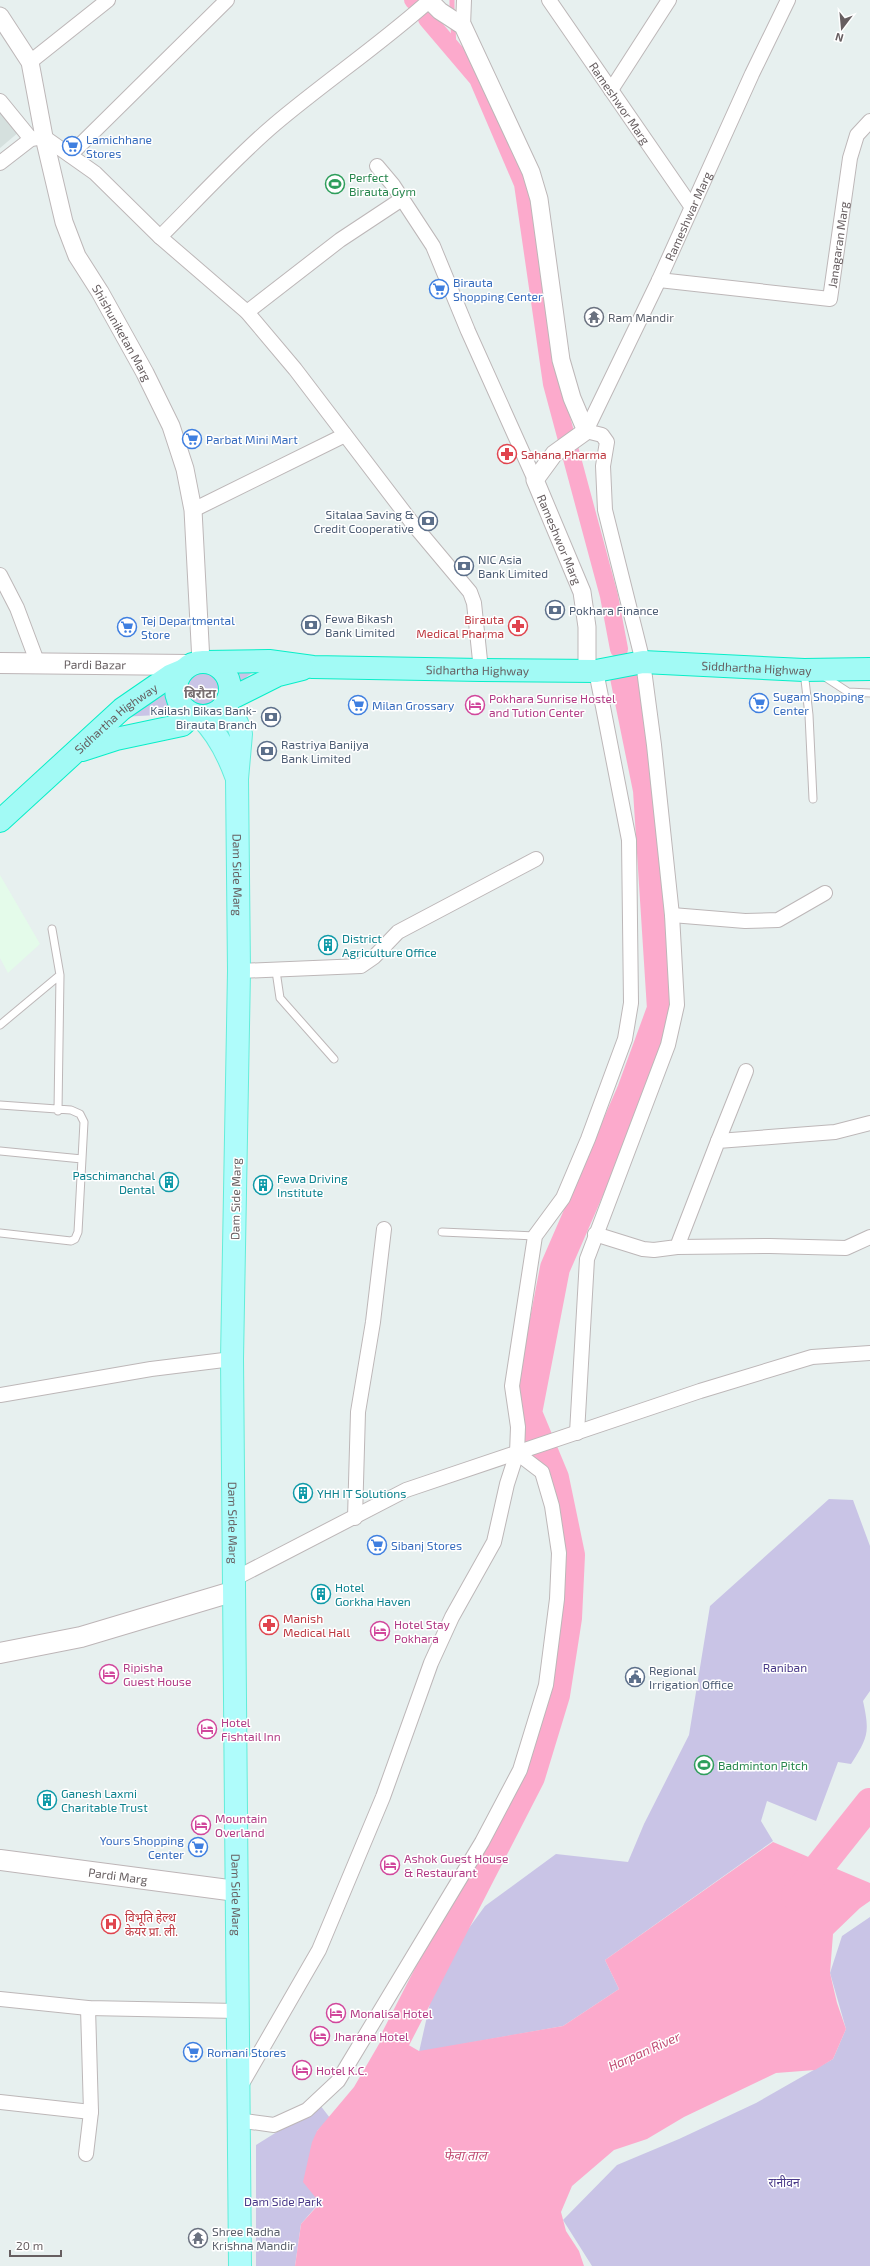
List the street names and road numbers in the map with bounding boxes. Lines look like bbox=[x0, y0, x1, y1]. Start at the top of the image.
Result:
street label: Rameshwor Marg bbox=[587, 59, 653, 147]
street label: Rameshwar Marg bbox=[662, 169, 714, 263]
street label: Janagaran Marg bbox=[825, 200, 851, 289]
street label: Shishuniketan Marg bbox=[90, 282, 155, 383]
street label: Rameshwor Marg bbox=[535, 492, 585, 587]
street label: Pardi Bazar bbox=[64, 657, 126, 671]
street label: Siddhartha Highway bbox=[701, 658, 812, 677]
street label: Sidhartha Highway bbox=[426, 662, 530, 677]
street label: Sidhartha Highway bbox=[71, 680, 160, 756]
street label: Dam Side Marg bbox=[231, 834, 245, 916]
street label: Dam Side Marg bbox=[227, 1158, 243, 1240]
street label: Dam Side Marg bbox=[226, 1482, 241, 1564]
street label: Dam Side Marg bbox=[229, 1854, 244, 1936]
street label: Pardi Marg bbox=[88, 1865, 149, 1886]

